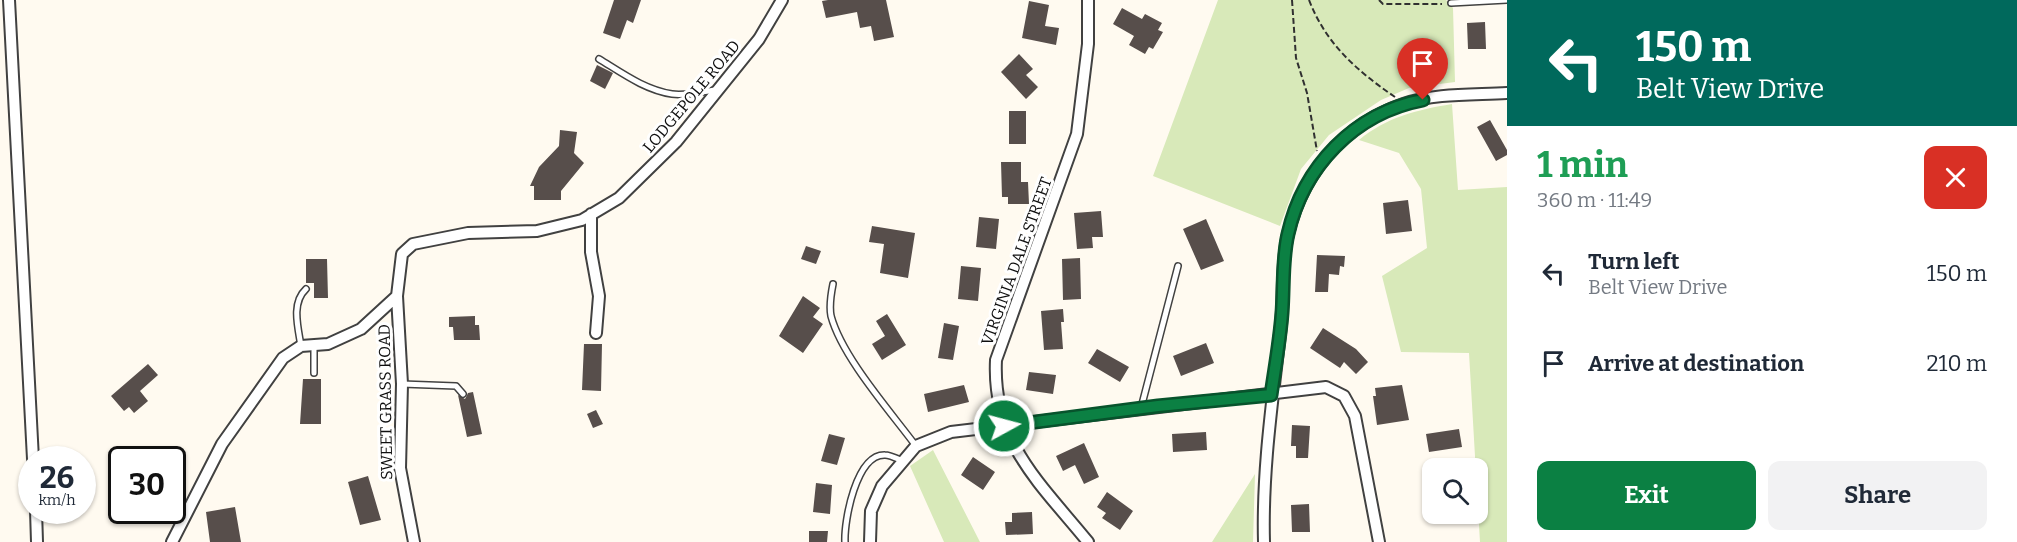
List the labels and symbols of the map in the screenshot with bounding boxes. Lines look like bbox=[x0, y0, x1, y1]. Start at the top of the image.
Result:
street label: LODGEPOLE ROAD bbox=[639, 36, 744, 156]
pin bbox=[1397, 38, 1448, 100]
street label: VIRGINIA DALE STREET bbox=[977, 175, 1056, 348]
street label: SWEET GRASS ROAD bbox=[375, 324, 396, 480]
position arrow bbox=[972, 394, 1036, 458]
speed limit sign: 30 bbox=[108, 446, 186, 524]

